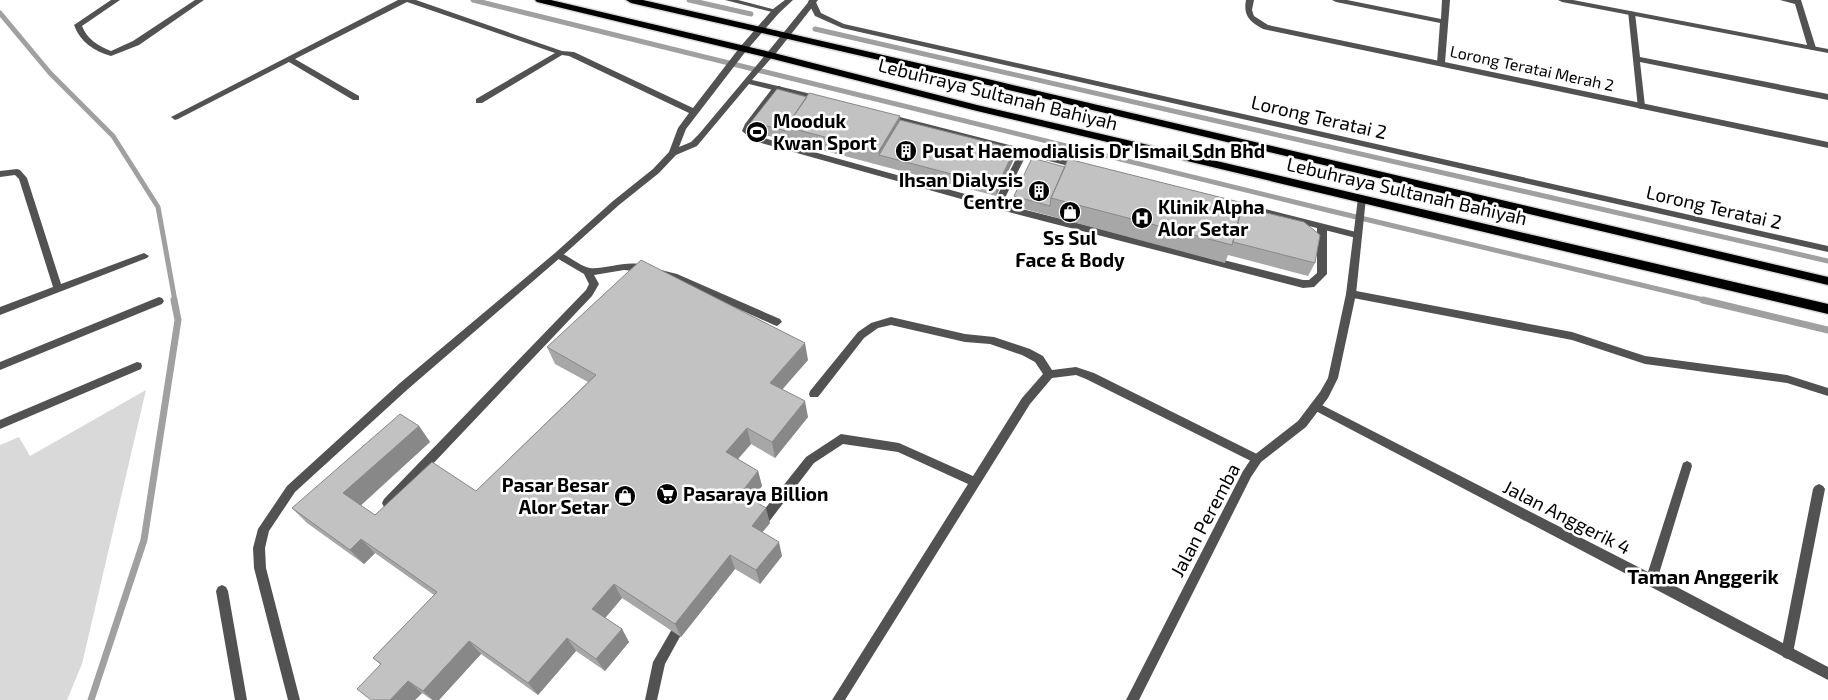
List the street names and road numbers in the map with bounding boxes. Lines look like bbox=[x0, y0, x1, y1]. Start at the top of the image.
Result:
street label: Lorong Teratai Merah 2 bbox=[1448, 41, 1616, 94]
street label: Lebuhraya Sultanah Bahiyah bbox=[876, 53, 1120, 134]
street label: Lorong Teratai 2 bbox=[1249, 90, 1389, 143]
street label: Lebuhraya Sultanah Bahiyah bbox=[1285, 152, 1530, 229]
street label: Lorong Teratai 2 bbox=[1644, 180, 1784, 233]
street label: Jalan Peremba bbox=[1165, 459, 1244, 580]
street label: Jalan Anggerik 4 bbox=[1500, 475, 1635, 559]

